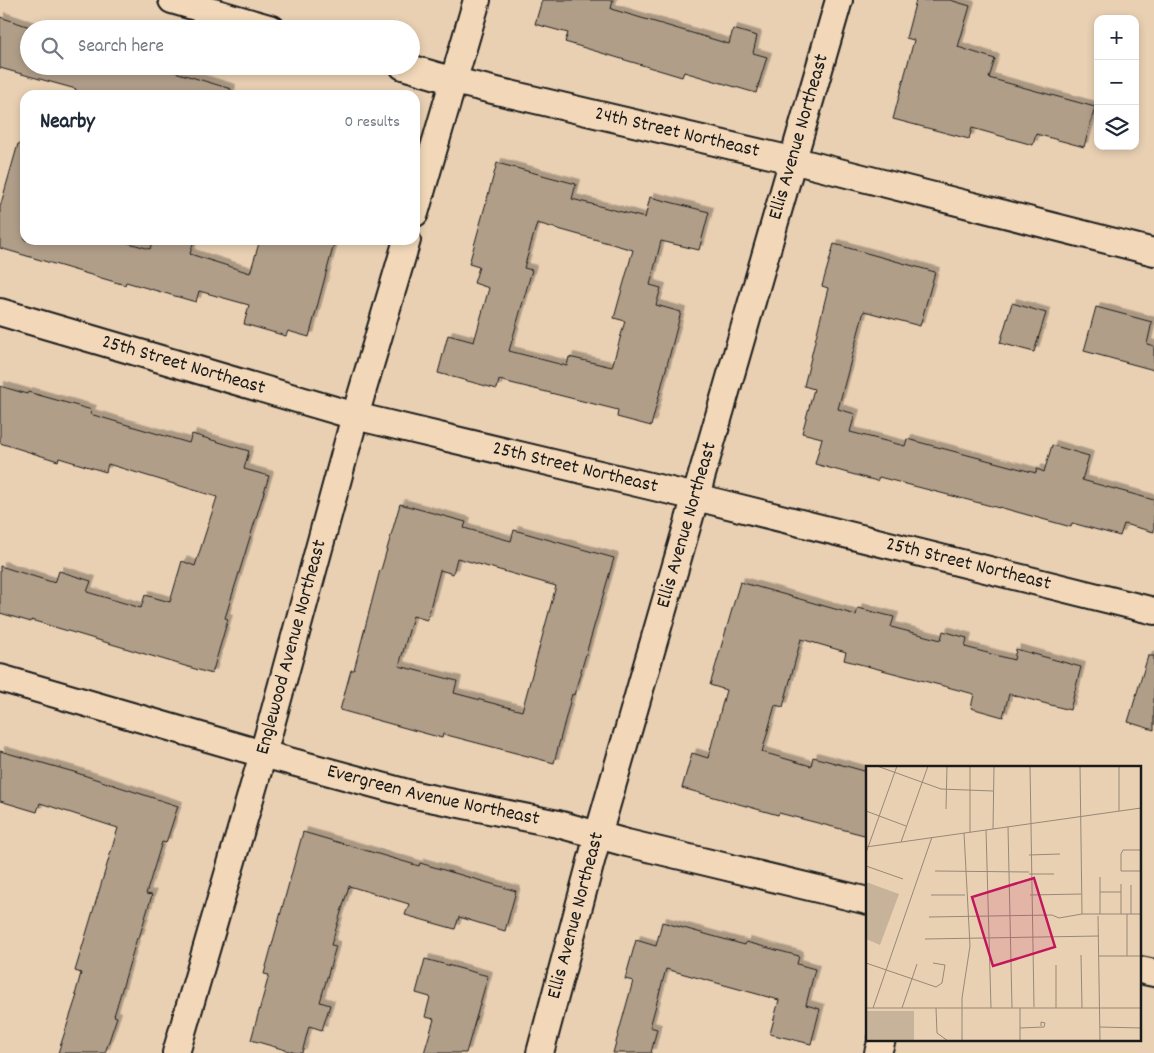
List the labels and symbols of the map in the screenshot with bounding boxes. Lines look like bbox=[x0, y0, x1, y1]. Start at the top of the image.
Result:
street label: Ellis Avenue Northeast bbox=[762, 51, 837, 223]
street label: 24th Street Northeast bbox=[592, 100, 762, 166]
street label: 25th Street Northeast bbox=[98, 328, 268, 403]
street label: 25th Street Northeast bbox=[489, 435, 661, 501]
street label: Ellis Avenue Northeast bbox=[650, 439, 725, 611]
street label: 25th Street Northeast bbox=[883, 531, 1054, 599]
street label: Englewood Avenue Northeast bbox=[249, 537, 335, 758]
street label: Evergreen Avenue Northeast bbox=[324, 758, 542, 834]
inset map bbox=[866, 766, 1142, 1040]
street label: Ellis Avenue Northeast bbox=[541, 829, 612, 1002]

